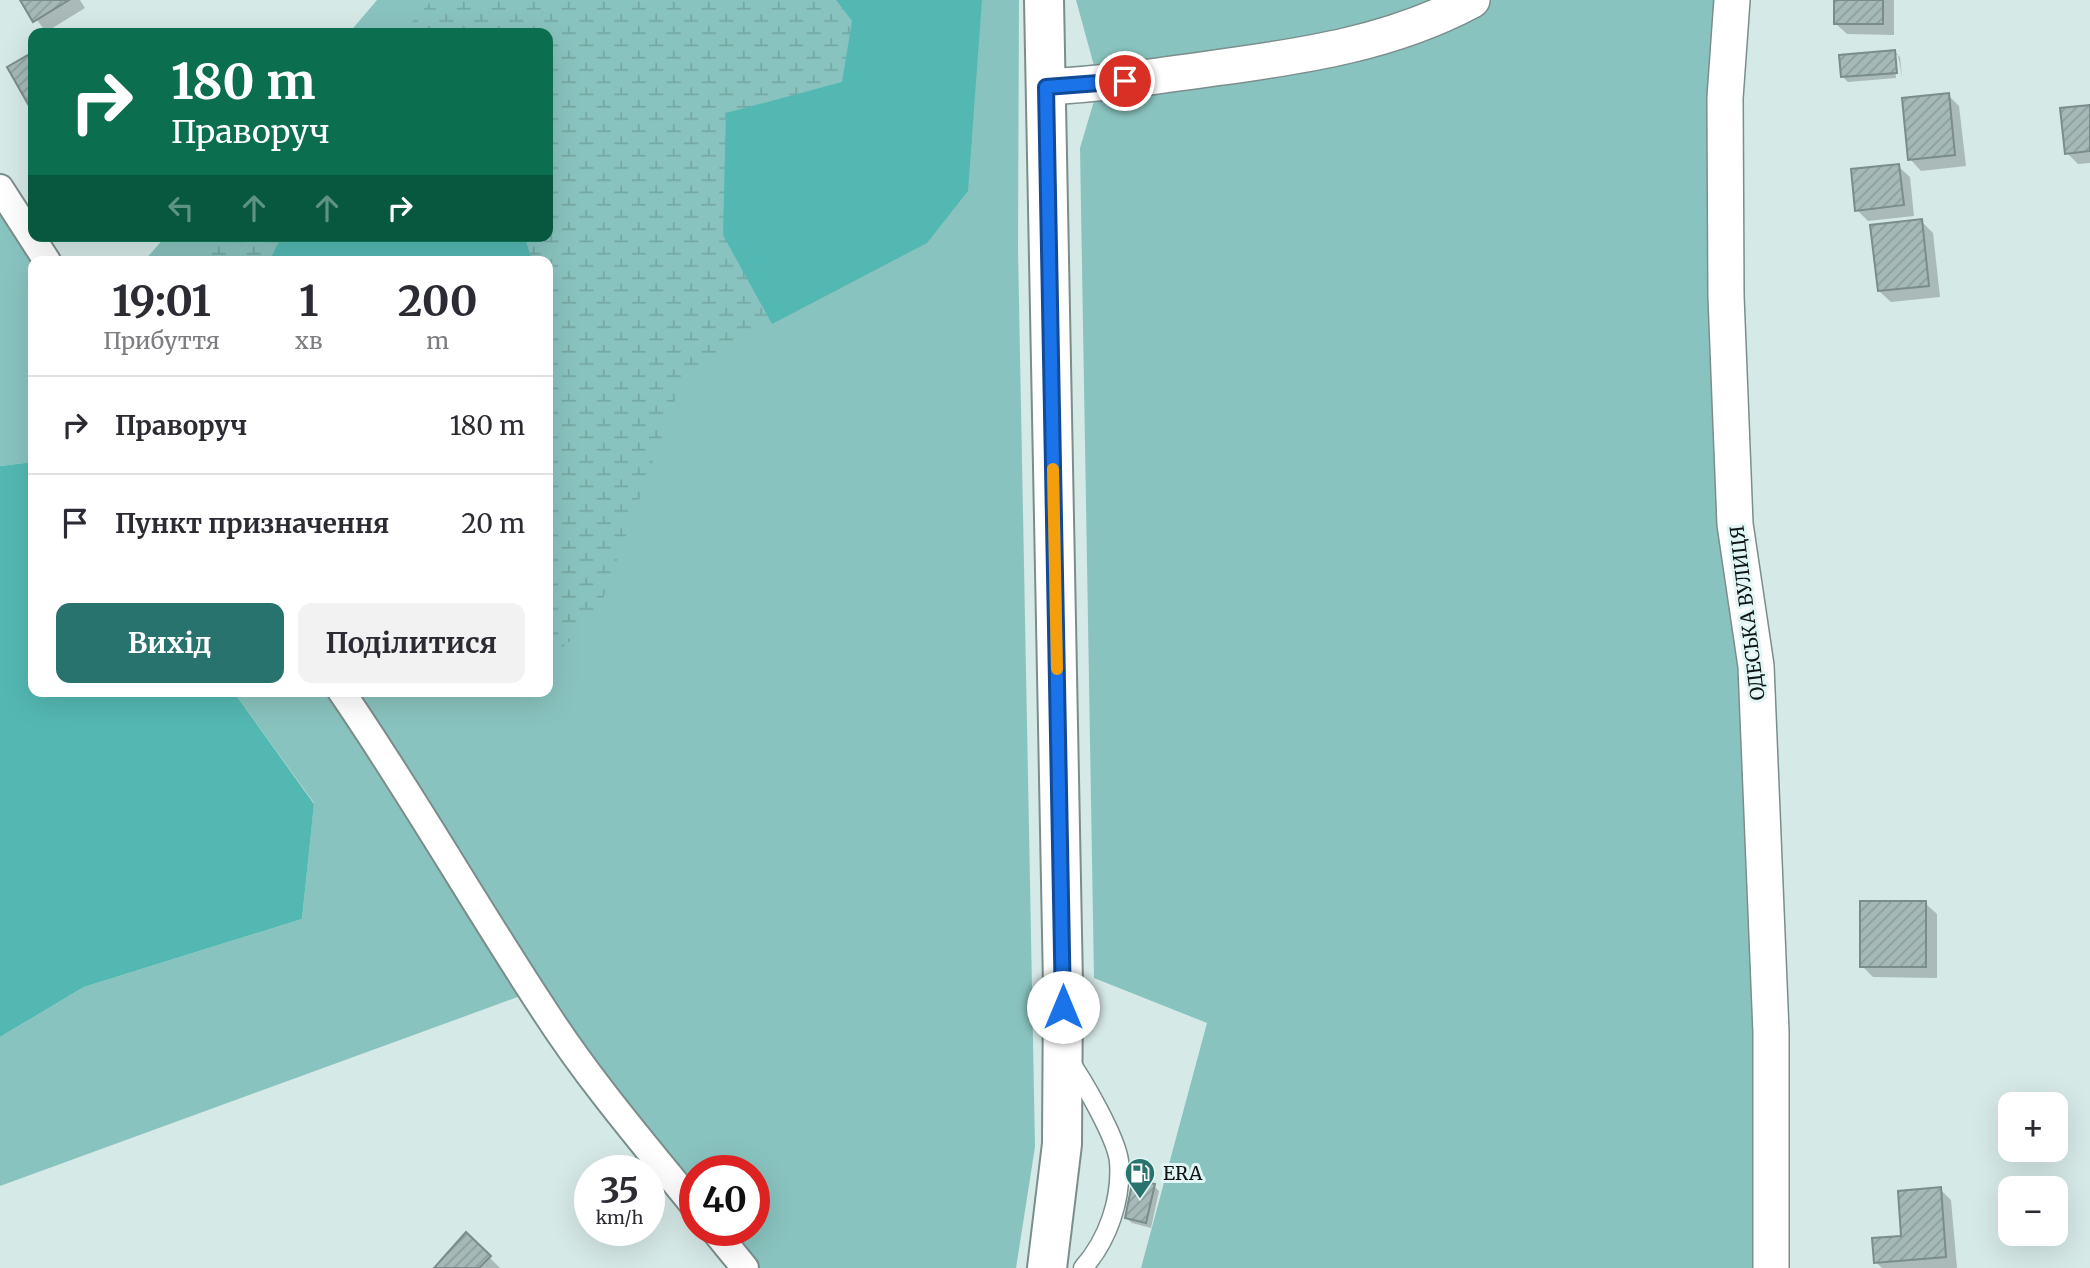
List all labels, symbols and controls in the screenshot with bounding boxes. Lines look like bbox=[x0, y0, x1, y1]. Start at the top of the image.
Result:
text: 180 m bbox=[171, 51, 316, 112]
pin bbox=[1095, 51, 1155, 111]
icon: right bbox=[56, 56, 147, 147]
icon: arrive bbox=[1106, 62, 1144, 100]
text: Праворуч bbox=[171, 112, 330, 152]
icon: left bbox=[162, 189, 200, 227]
icon: ahead bbox=[235, 189, 273, 227]
icon: ahead bbox=[308, 189, 346, 227]
icon: right bbox=[381, 189, 419, 227]
text: 19:01 bbox=[112, 275, 211, 327]
text: 1 bbox=[299, 275, 318, 327]
text: 200 bbox=[398, 275, 478, 327]
text: Прибуття bbox=[103, 326, 220, 355]
text: хв bbox=[295, 326, 322, 355]
text: m bbox=[426, 326, 449, 355]
icon: right bbox=[56, 406, 94, 444]
text: Праворуч bbox=[115, 409, 247, 442]
text: 180 m bbox=[450, 409, 525, 442]
icon: arrive bbox=[56, 504, 94, 542]
text: Пункт призначення bbox=[115, 507, 389, 540]
text: 20 m bbox=[461, 507, 525, 540]
street label: ОДЕСЬКА ВУЛИЦЯ bbox=[1724, 524, 1770, 702]
button: Вихід bbox=[56, 603, 284, 683]
button: Поділитися bbox=[298, 603, 525, 683]
position arrow bbox=[1026, 970, 1100, 1044]
map controls bbox=[1998, 1092, 2068, 1246]
button: + bbox=[1998, 1092, 2068, 1162]
speed limit sign: 40 bbox=[679, 1155, 770, 1246]
fuel station icon: ERA bbox=[1123, 1156, 1157, 1200]
place label: ERA bbox=[1163, 1161, 1203, 1185]
text: 35 bbox=[600, 1169, 639, 1213]
button: − bbox=[1998, 1176, 2068, 1246]
text: km/h bbox=[596, 1206, 643, 1229]

